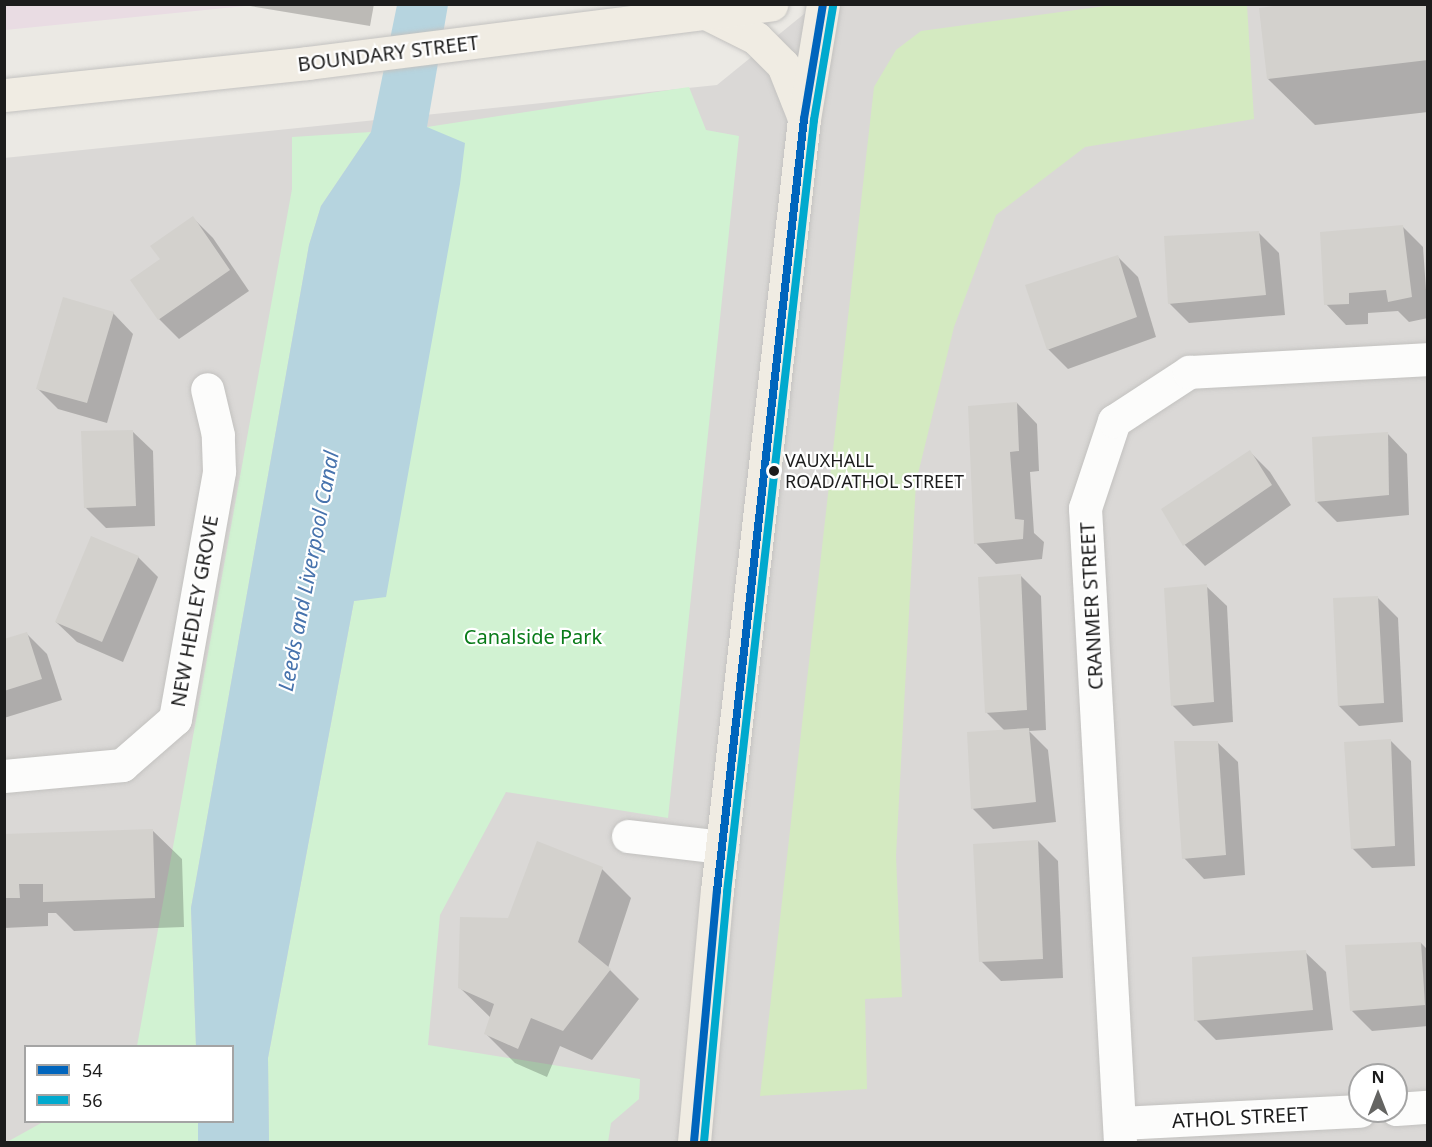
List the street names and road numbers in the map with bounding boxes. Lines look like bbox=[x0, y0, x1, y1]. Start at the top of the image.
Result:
street label: BOUNDARY STREET bbox=[296, 30, 480, 76]
street label: NEW HEDLEY GROVE bbox=[165, 513, 223, 709]
street label: CRANMER STREET bbox=[1075, 522, 1107, 690]
street label: ATHOL STREET bbox=[1171, 1101, 1309, 1133]

